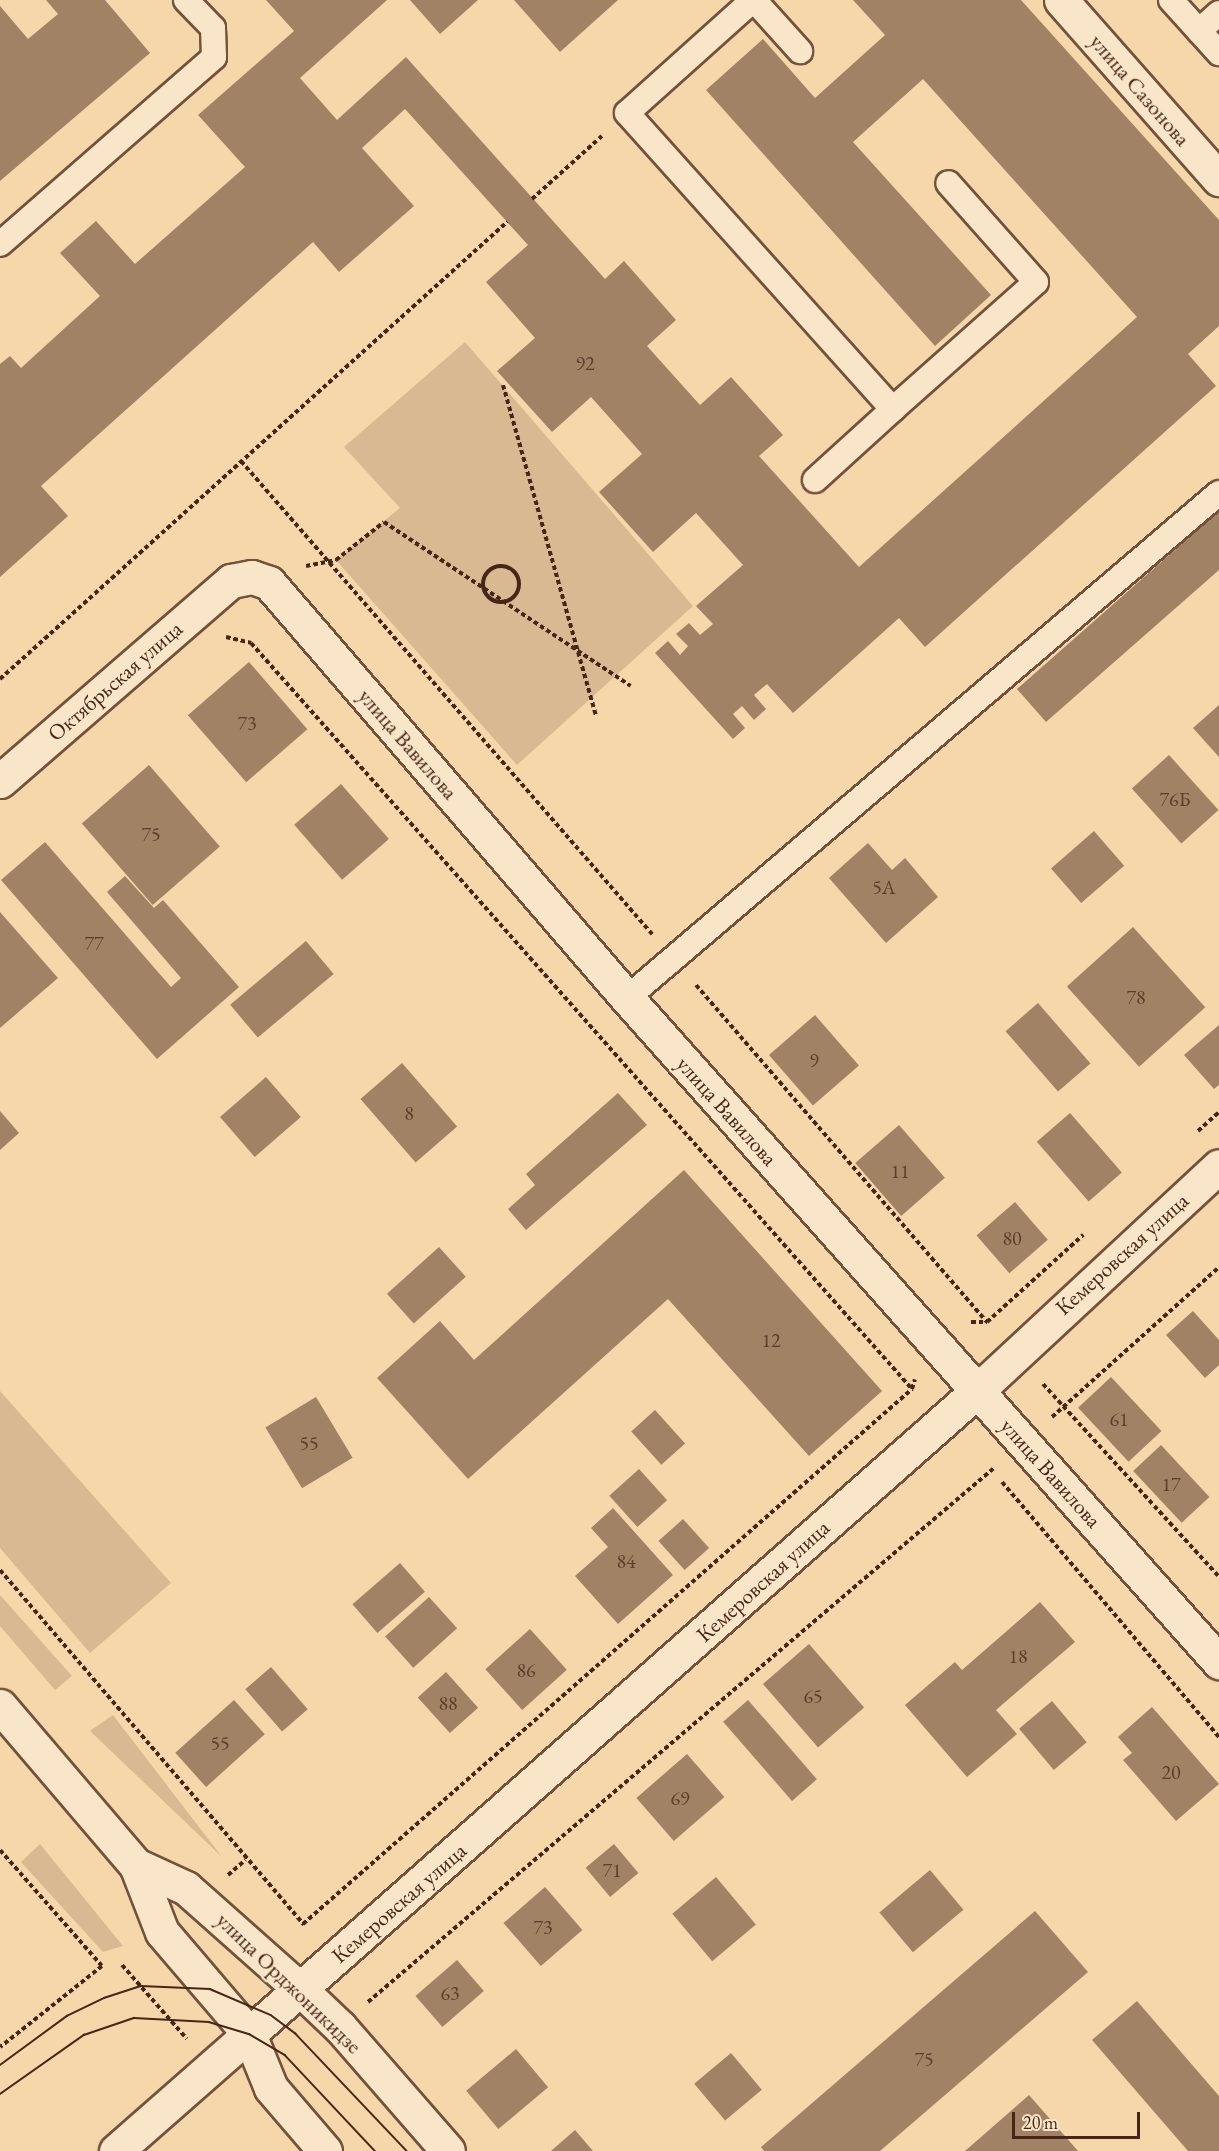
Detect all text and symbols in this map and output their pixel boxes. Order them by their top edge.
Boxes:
street label: улица Сазонова [1084,29,1196,151]
house number: 92 [575,351,595,375]
street label: Октябрьская улица [42,615,188,747]
street label: улица Вавилова [353,683,463,805]
house number: 73 [237,711,257,735]
house number: 76Б [1160,787,1190,811]
house number: 75 [141,822,161,846]
house number: 5А [872,875,896,899]
house number: 77 [84,931,104,955]
house number: 78 [1126,985,1146,1009]
house number: 9 [809,1048,819,1072]
street label: улица Вавилова [671,1051,783,1171]
house number: 8 [404,1101,414,1125]
house number: 11 [890,1159,910,1183]
street label: Кемеровская улица [1050,1187,1194,1321]
house number: 80 [1002,1226,1022,1250]
house number: 12 [761,1328,781,1352]
house number: 61 [1109,1407,1129,1431]
street label: улица Вавилова [995,1413,1107,1533]
house number: 55 [299,1431,319,1455]
house number: 17 [1161,1472,1181,1496]
street label: Кемеровская улица [691,1514,835,1648]
house number: 84 [616,1549,636,1573]
house number: 18 [1008,1644,1028,1668]
house number: 86 [516,1658,536,1682]
house number: 65 [803,1684,823,1708]
house number: 88 [438,1691,458,1715]
house number: 55 [210,1731,230,1755]
house number: 20 [1161,1760,1181,1784]
house number: 69 [670,1786,690,1810]
street label: Кемеровская улица [326,1837,472,1969]
house number: 71 [602,1858,622,1882]
street label: улица Орджоникидзе [211,1907,367,2059]
house number: 73 [533,1915,553,1939]
house number: 63 [440,1981,460,2005]
house number: 75 [914,2047,934,2071]
scale bar [1015,2100,1142,2138]
text: 20 m [1023,2111,1058,2134]

